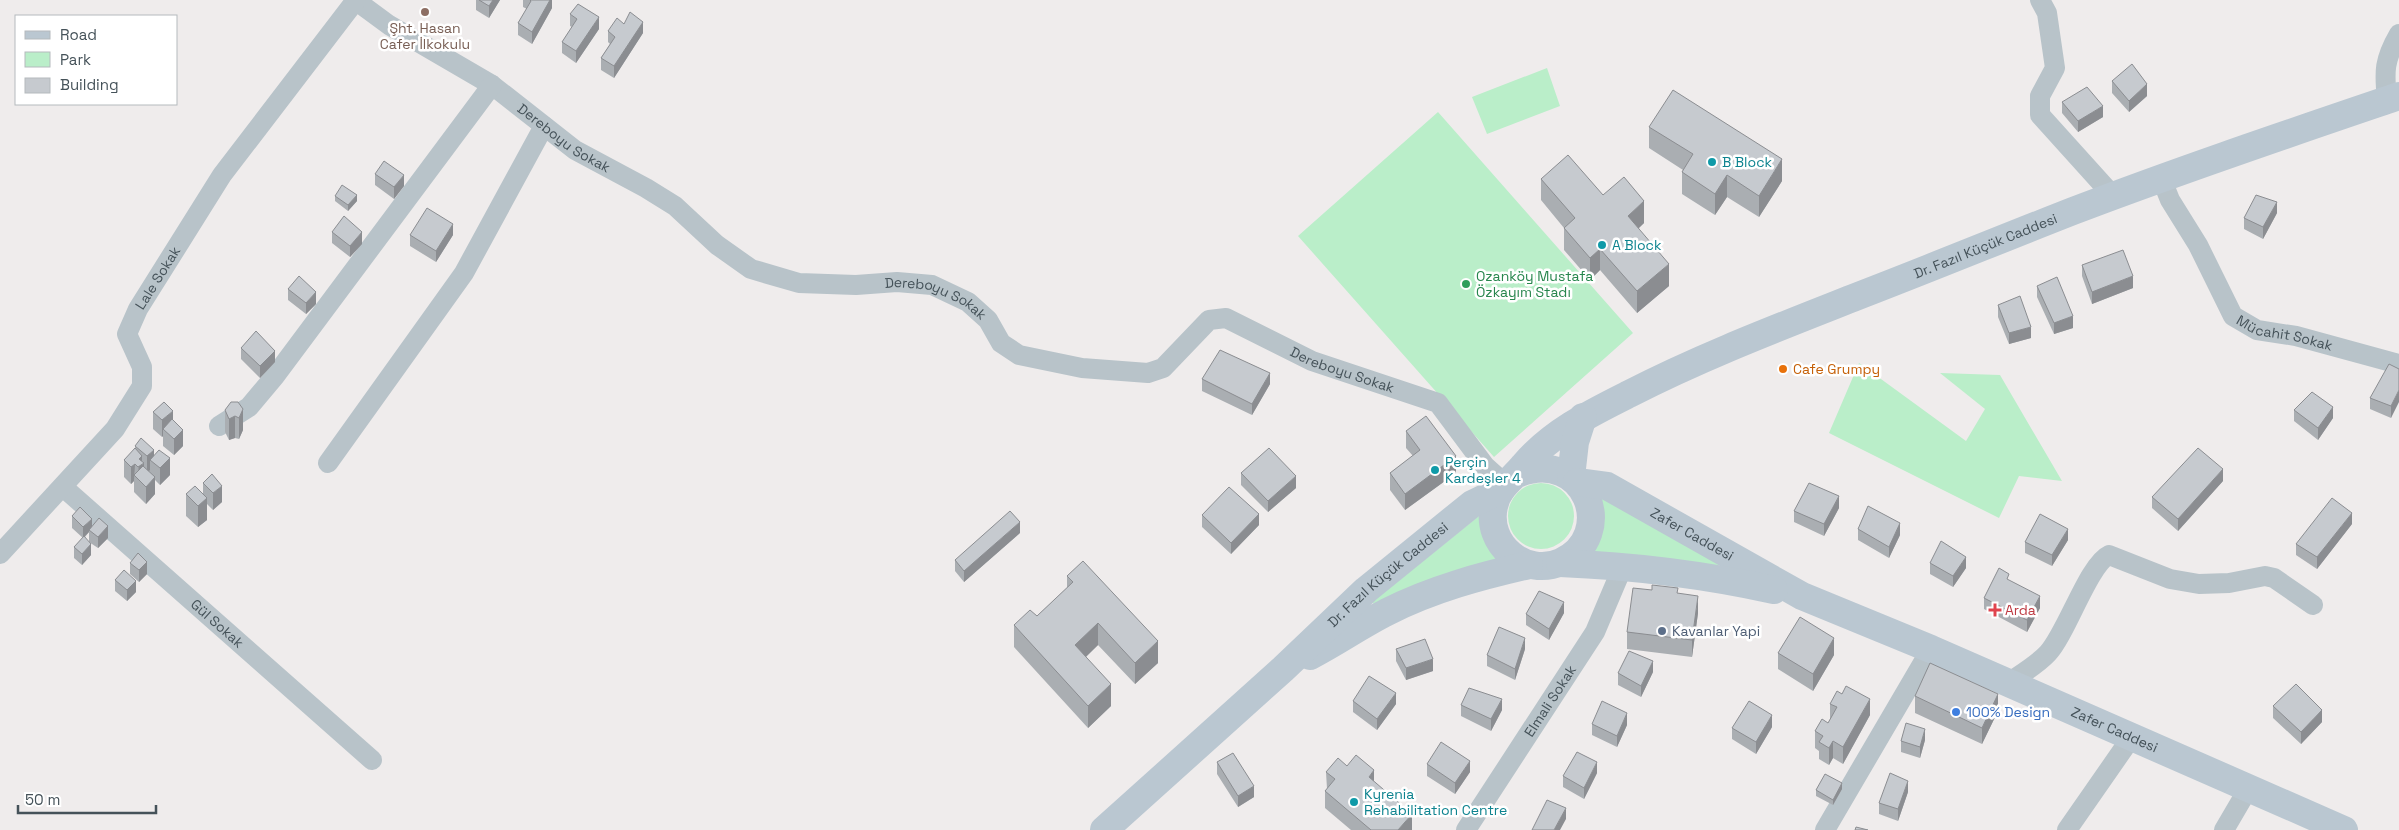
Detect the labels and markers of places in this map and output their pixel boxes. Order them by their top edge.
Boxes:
marker: Şht. Hasan Cafer İlkokulu [419,6,431,18]
place label: Şht. Hasan Cafer İlkokulu [380,19,470,53]
place label: B Block [1722,153,1773,171]
marker: B Block [1706,156,1718,168]
place label: A Block [1612,236,1662,254]
marker: A Block [1596,239,1608,251]
place label: Ozanköy Mustafa Özkayım Stadı [1476,267,1593,301]
marker: Ozanköy Mustafa Özkayım Stadı [1460,278,1472,290]
place label: Cafe Grumpy [1793,360,1880,378]
marker: Cafe Grumpy [1777,363,1789,375]
place label: Perçin Kardeşler 4 [1445,453,1521,487]
marker: Perçin Kardeşler 4 [1429,464,1441,476]
place label: Arda [2005,601,2036,619]
marker: Arda [1989,604,2001,616]
place label: Kavanlar Yapi [1672,622,1760,640]
marker: Kavanlar Yapi [1656,625,1668,637]
place label: 100% Design [1966,703,2050,721]
marker: 100% Design [1950,706,1962,718]
place label: Kyrenia Rehabilitation Centre [1364,785,1507,819]
marker: Kyrenia Rehabilitation Centre [1348,796,1360,808]

